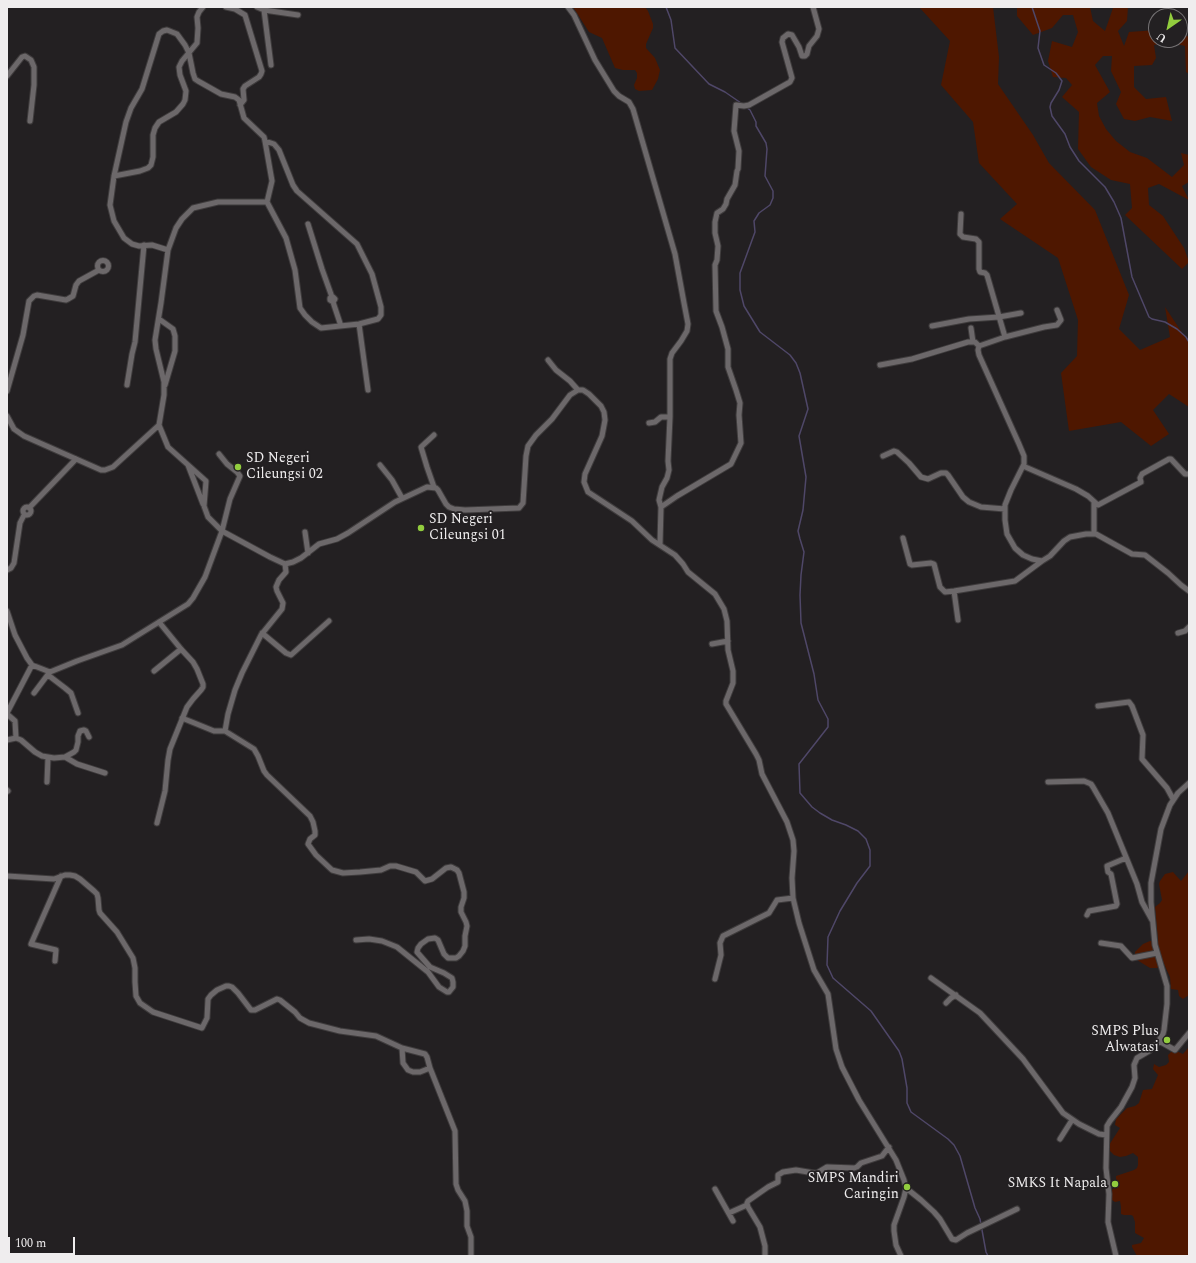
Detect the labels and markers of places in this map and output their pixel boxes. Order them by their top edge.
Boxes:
place label: SD Negeri Cileungsi 02 [246,451,323,484]
marker: SD Negeri Cileungsi 02 [233,462,243,472]
place label: SD Negeri Cileungsi 01 [429,512,506,544]
marker: SD Negeri Cileungsi 01 [416,523,426,533]
place label: SMPS Plus Alwatasi [1091,1024,1159,1056]
marker: SMPS Plus Alwatasi [1162,1035,1172,1045]
place label: SMPS Mandiri Caringin [808,1171,899,1204]
place label: SMKS It Napala [1008,1176,1107,1192]
marker: SMKS It Napala [1110,1179,1120,1189]
marker: SMPS Mandiri Caringin [902,1182,912,1192]

